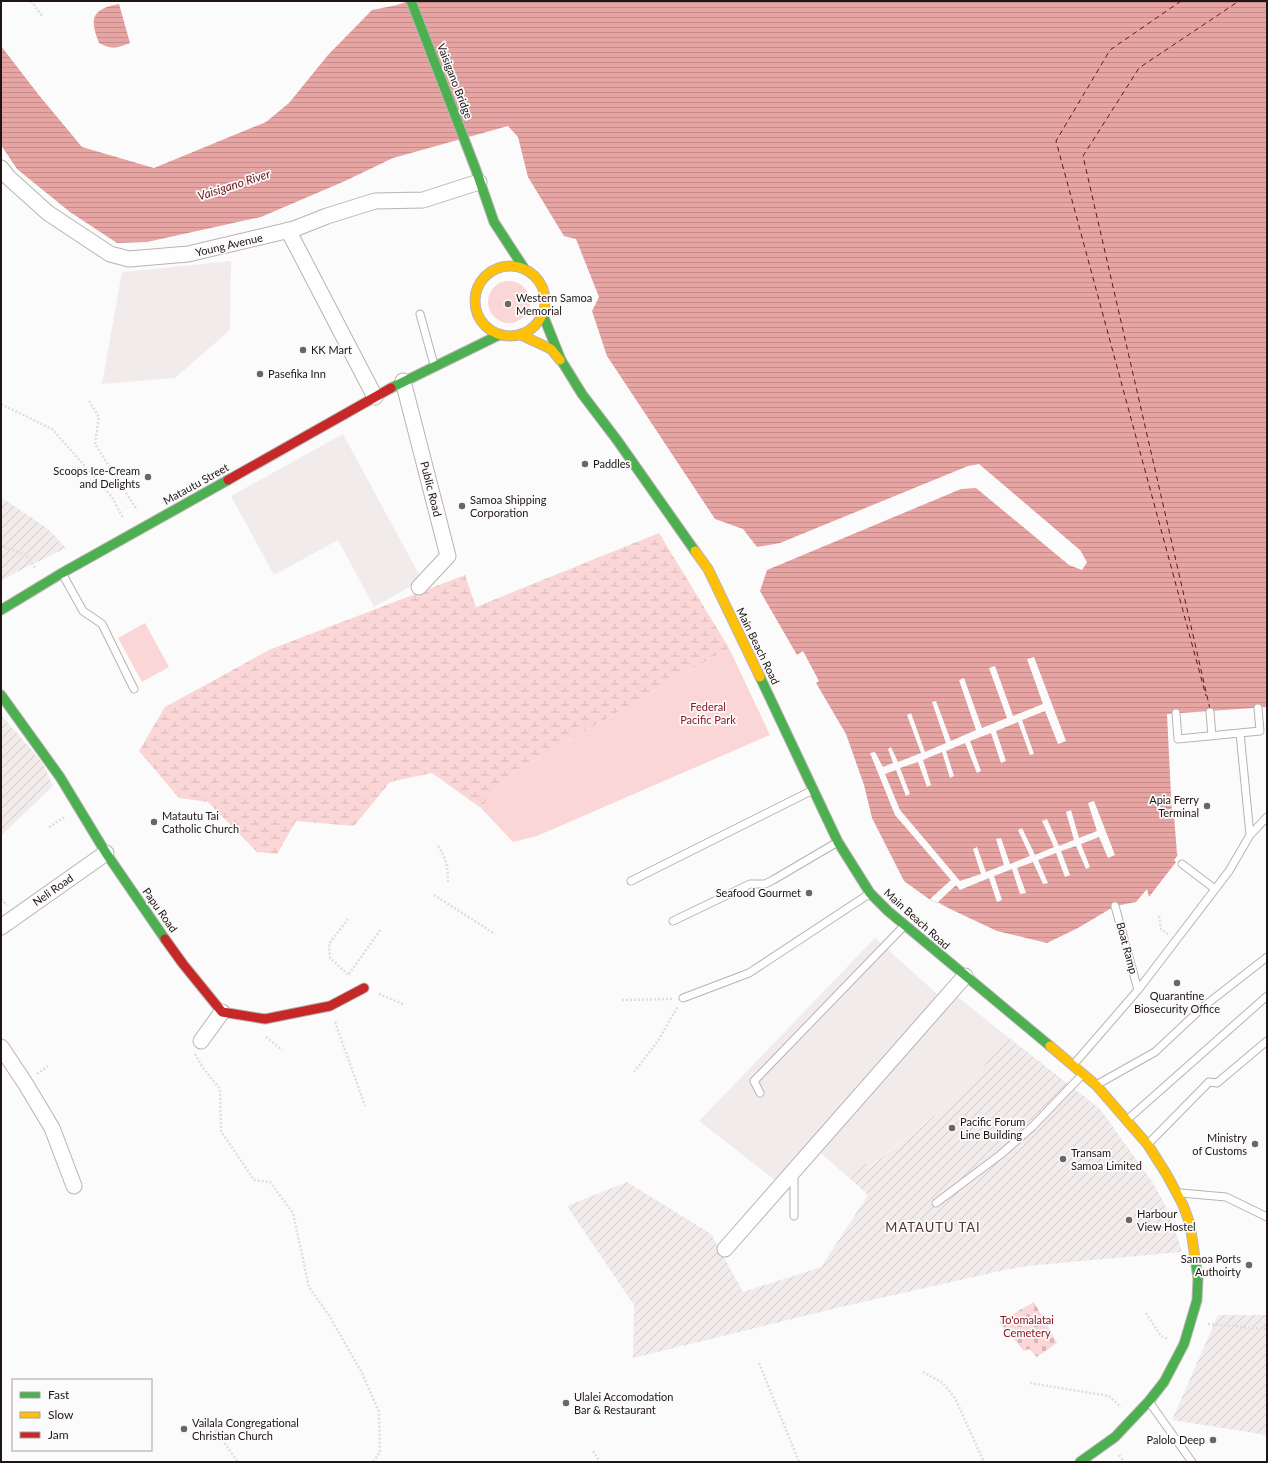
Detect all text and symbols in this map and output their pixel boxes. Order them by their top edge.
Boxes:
street label: Vaisigano Bridge [435,41,476,121]
water label: Vaisigano River [196,165,273,203]
street label: Young Avenue [194,230,264,259]
place label: Western Samoa Memorial [516,291,592,317]
marker: Western Samoa Memorial [503,299,513,309]
place label: KK Mart [311,343,352,356]
marker: KK Mart [298,345,308,355]
place label: Pasefika Inn [268,367,326,380]
marker: Pasefika Inn [255,369,265,379]
place label: Paddles [593,457,631,470]
marker: Paddles [580,459,590,469]
street label: Matautu Street [161,460,231,507]
street label: Public Road [418,460,445,518]
place label: Scoops Ice-Cream and Delights [53,464,140,490]
marker: Scoops Ice-Cream and Delights [143,472,153,482]
place label: Samoa Shipping Corporation [470,493,547,519]
marker: Samoa Shipping Corporation [457,501,467,511]
street label: Main Beach Road [734,605,783,686]
park label: Federal Pacific Park [680,700,736,726]
place label: Apia Ferry Terminal [1149,793,1199,819]
marker: Apia Ferry Terminal [1202,801,1212,811]
place label: Matautu Tai Catholic Church [162,809,239,835]
marker: Matautu Tai Catholic Church [149,817,159,827]
street label: Neli Road [30,871,75,908]
street label: Papu Road [140,885,180,935]
place label: Seafood Gourmet [716,886,801,899]
street label: Main Beach Road [882,886,953,952]
marker: Seafood Gourmet [804,888,814,898]
street label: Boat Ramp [1114,921,1141,975]
marker: Quarantine Biosecurity Office [1172,978,1182,988]
place label: Quarantine Biosecurity Office [1134,989,1220,1015]
place label: Pacific Forum Line Building [960,1115,1025,1141]
marker: Pacific Forum Line Building [947,1123,957,1133]
place label: Ministry of Customs [1192,1131,1247,1157]
marker: Ministry of Customs [1250,1139,1260,1149]
place label: Transam Samoa Limited [1071,1146,1142,1172]
marker: Transam Samoa Limited [1058,1154,1068,1164]
place label: Harbour View Hostel [1137,1207,1196,1233]
marker: Harbour View Hostel [1124,1215,1134,1225]
district label: MATAUTU TAI [885,1219,981,1235]
place label: Samoa Ports Authoirty [1181,1252,1241,1278]
marker: Samoa Ports Authoirty [1244,1260,1254,1270]
park label: To'omalatai Cemetery [1000,1313,1054,1339]
legend [12,1379,152,1451]
text: Fast [48,1387,70,1402]
place label: Ulalei Accomodation Bar & Restaurant [574,1390,673,1416]
marker: Ulalei Accomodation Bar & Restaurant [561,1398,571,1408]
text: Slow [48,1407,74,1422]
place label: Vailala Congregational Christian Church [192,1416,299,1442]
marker: Vailala Congregational Christian Church [179,1424,189,1434]
text: Jam [48,1427,69,1442]
place label: Palolo Deep [1147,1433,1205,1446]
marker: Palolo Deep [1208,1435,1218,1445]

